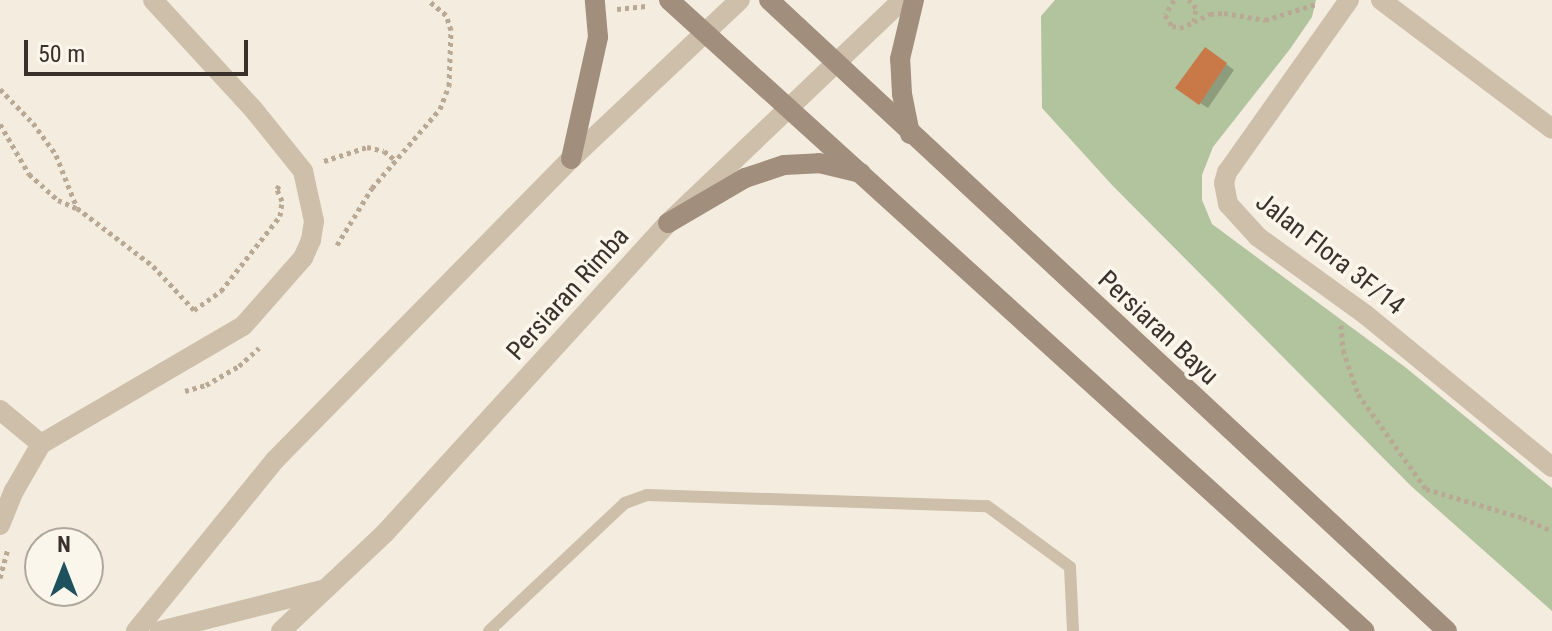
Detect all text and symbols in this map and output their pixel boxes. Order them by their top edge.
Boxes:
scale bar [28,24,252,74]
text: 50 m [38,40,85,68]
street label: Jalan Flora 3F/14 [1249,186,1411,322]
street label: Persiaran Rimba [500,221,636,367]
street label: Persiaran Bayu [1091,264,1225,392]
north arrow [24,527,104,607]
text: N [57,532,71,557]

